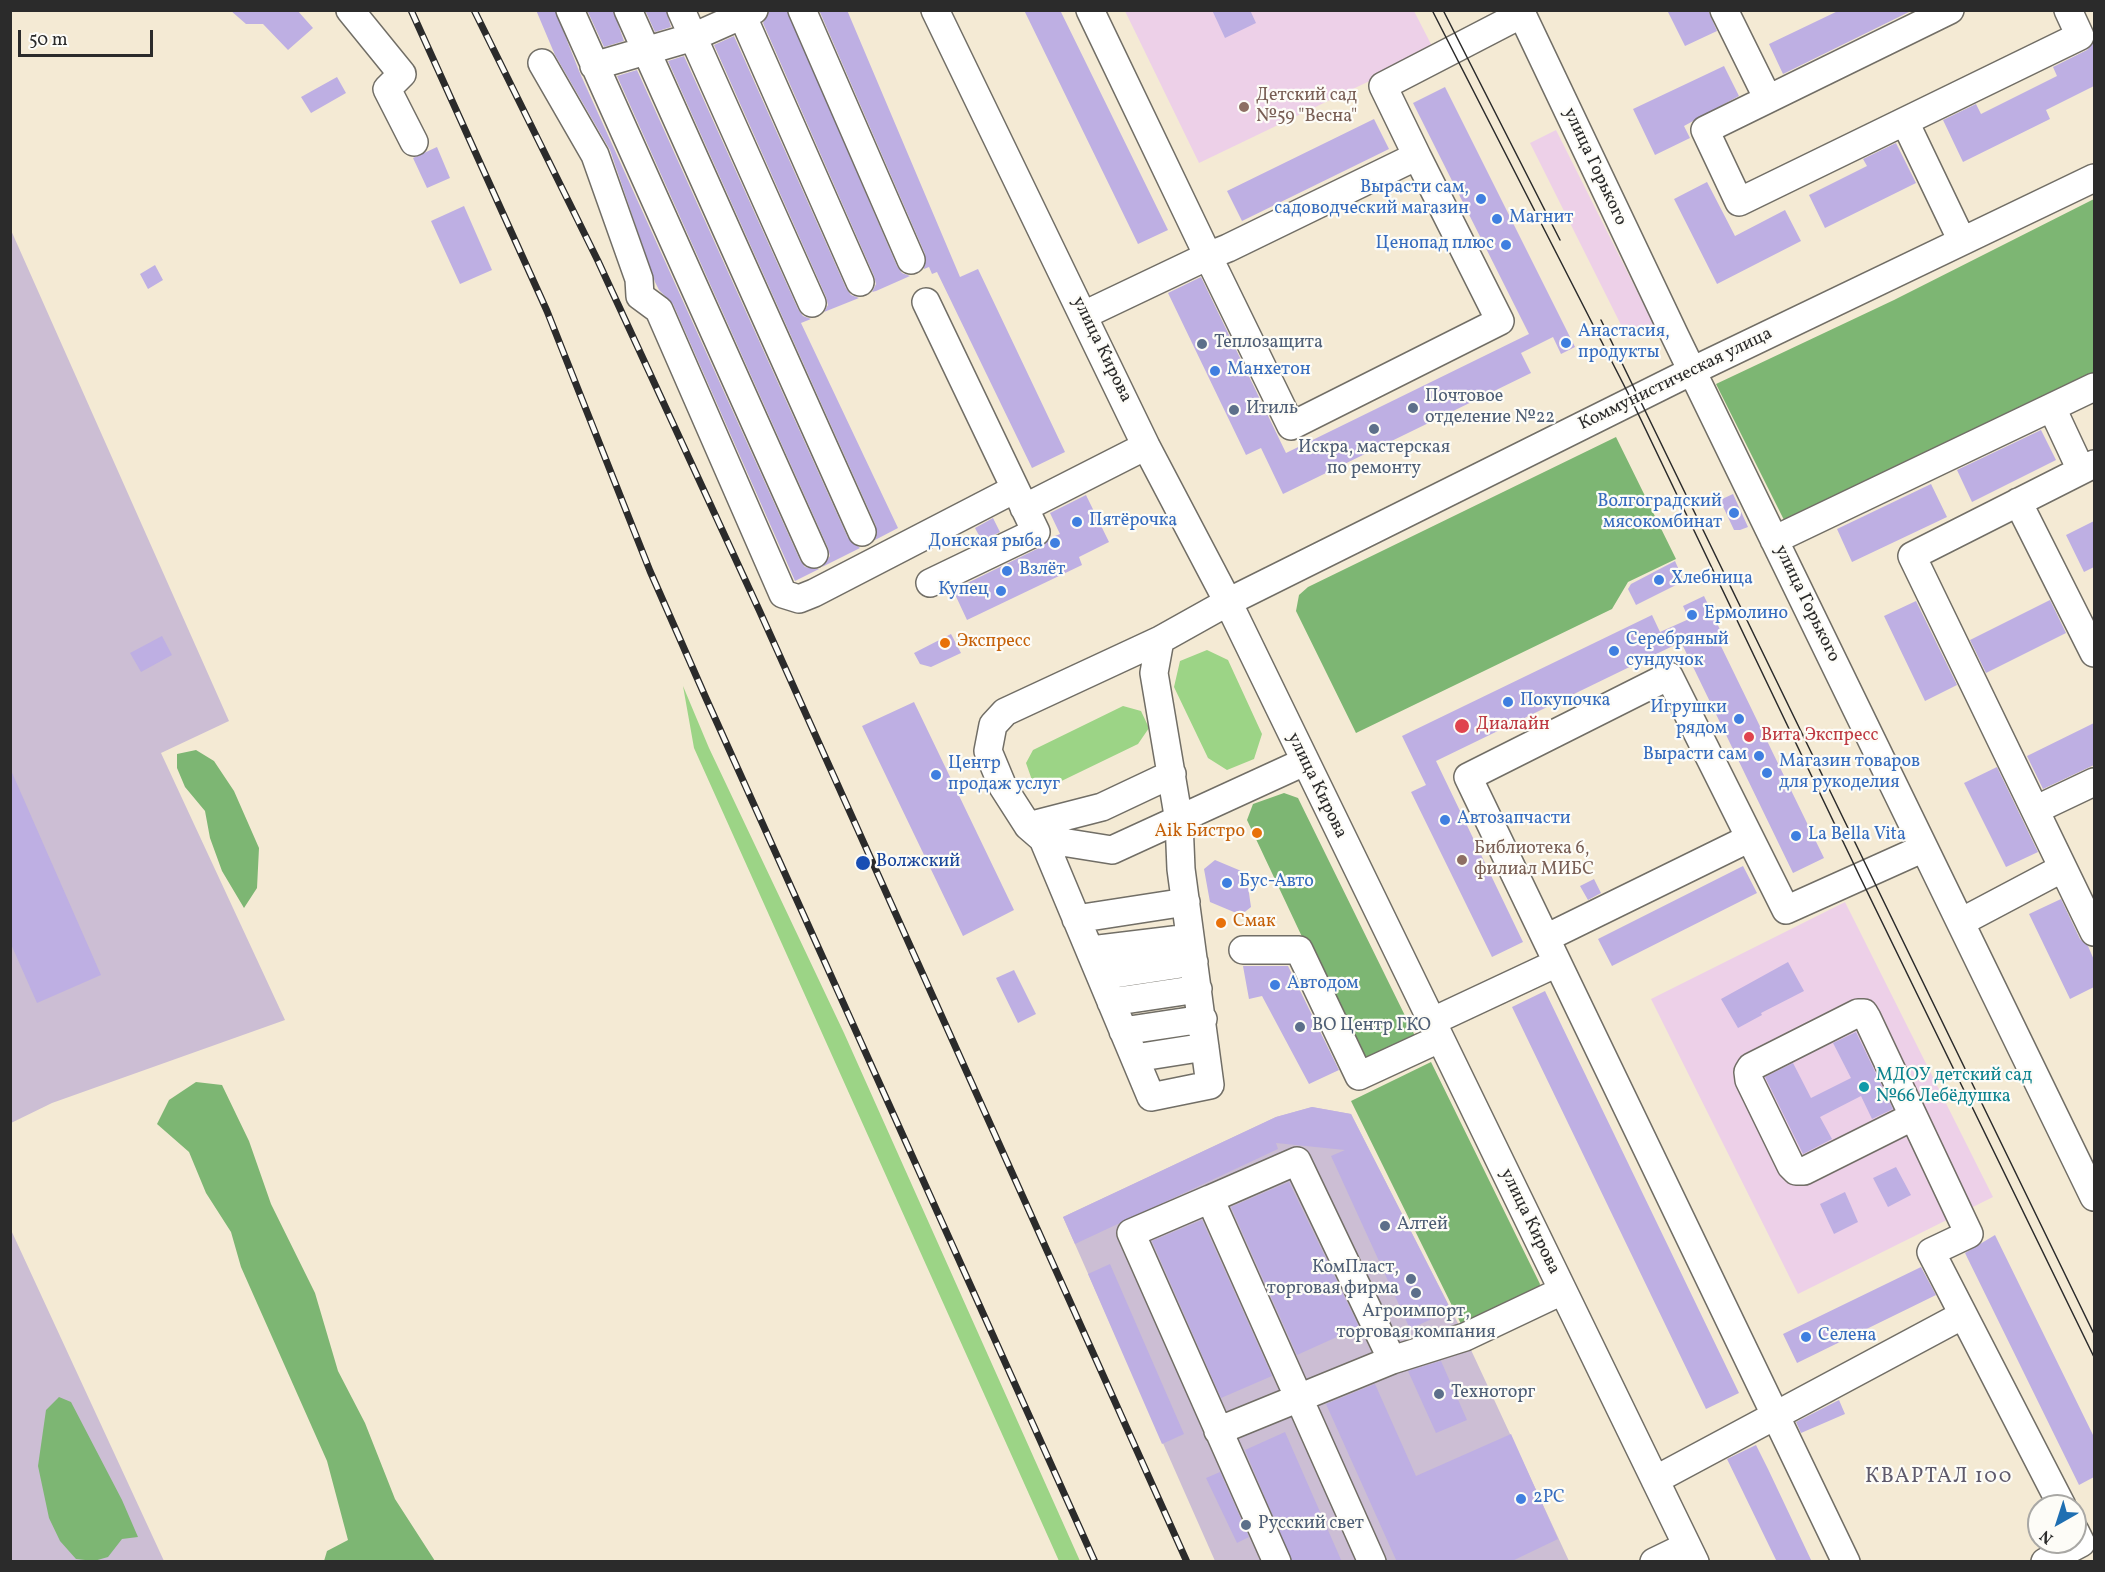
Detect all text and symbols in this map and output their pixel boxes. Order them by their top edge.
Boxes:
scale bar [21,18,156,56]
text: 50 m [29,28,68,53]
place label: Детский сад №59 "Весна" [1256,86,1357,128]
marker: Детский сад №59 "Весна" [1237,100,1251,114]
street label: улица Горького [1557,105,1631,229]
place label: Вырасти сам, садоводческий магазин [1274,178,1469,220]
marker: Вырасти сам, садоводческий магазин [1474,192,1488,206]
place label: Магнит [1509,208,1573,230]
marker: Магнит [1490,212,1504,226]
place label: Ценопад плюс [1376,234,1494,256]
marker: Ценопад плюс [1499,238,1513,252]
street label: улица Кирова [1066,294,1136,406]
place label: Анастасия, продукты [1578,322,1670,364]
street label: Коммунистическая улица [1576,324,1776,436]
place label: Теплозащита [1214,333,1323,355]
marker: Анастасия, продукты [1559,336,1573,350]
marker: Теплозащита [1195,337,1209,351]
place label: Манхетон [1227,360,1311,382]
marker: Манхетон [1208,364,1222,378]
place label: Почтовое отделение №22 [1425,387,1555,430]
place label: Итиль [1246,399,1298,421]
marker: Почтовое отделение №22 [1406,401,1420,415]
marker: Итиль [1227,403,1241,417]
marker: Искра, мастерская по ремонту [1367,422,1381,436]
place label: Искра, мастерская по ремонту [1298,438,1450,480]
place label: Волгоградский мясокомбинат [1597,492,1722,534]
marker: Волгоградский мясокомбинат [1727,506,1741,520]
place label: Пятёрочка [1089,511,1177,533]
marker: Пятёрочка [1070,515,1084,529]
place label: Донская рыба [928,532,1043,554]
marker: Донская рыба [1048,536,1062,550]
street label: улица Горького [1768,542,1844,666]
place label: Взлёт [1019,560,1065,582]
marker: Взлёт [1000,564,1014,578]
place label: Хлебница [1671,569,1753,591]
marker: Хлебница [1652,573,1666,587]
place label: Купец [938,580,989,602]
marker: Купец [994,584,1008,598]
place label: Ермолино [1704,604,1788,626]
marker: Ермолино [1685,608,1699,622]
place label: Серебряный сундучок [1626,630,1729,672]
place label: Экспресс [957,632,1031,654]
marker: Экспресс [938,636,952,650]
marker: Серебряный сундучок [1607,644,1621,658]
place label: Покупочка [1520,691,1610,713]
marker: Покупочка [1501,695,1515,709]
place label: Игрушки рядом [1650,698,1727,740]
marker: Игрушки рядом [1732,712,1746,726]
place label: Диалайн [1476,715,1550,737]
marker: Диалайн [1453,717,1471,735]
place label: Вита Экспресс [1761,726,1879,748]
street label: улица Кирова [1281,730,1351,842]
marker: Вита Экспресс [1742,730,1756,744]
place label: Вырасти сам [1643,745,1747,767]
marker: Вырасти сам [1752,749,1766,763]
place label: Магазин товаров для рукоделия [1779,752,1920,795]
place label: Центр продаж услуг [948,754,1060,796]
marker: Магазин товаров для рукоделия [1760,766,1774,780]
marker: Центр продаж услуг [929,768,943,782]
place label: Автозапчасти [1457,809,1571,831]
marker: Автозапчасти [1438,813,1452,827]
place label: Aik Бистро [1154,822,1245,844]
place label: La Bella Vita [1808,825,1906,847]
marker: Aik Бистро [1250,826,1264,840]
marker: La Bella Vita [1789,829,1803,843]
place label: Библиотека 6, филиал МИБС [1474,839,1594,882]
place label: Волжский [876,852,960,874]
marker: Библиотека 6, филиал МИБС [1455,853,1469,867]
marker: Волжский [854,854,872,872]
place label: Бус-Авто [1239,872,1314,894]
marker: Бус-Авто [1220,876,1234,890]
place label: Смак [1233,912,1276,934]
marker: Смак [1214,916,1228,930]
place label: Автодом [1287,974,1359,996]
marker: Автодом [1268,978,1282,992]
place label: ВО Центр ГКО [1312,1016,1431,1038]
marker: ВО Центр ГКО [1293,1020,1307,1034]
place label: МДОУ детский сад №66 Лебёдушка [1876,1066,2032,1108]
marker: МДОУ детский сад №66 Лебёдушка [1857,1080,1871,1094]
street label: улица Кирова [1494,1166,1564,1278]
place label: Алтей [1397,1215,1448,1237]
marker: Алтей [1378,1219,1392,1233]
place label: КомПласт, торговая фирма [1267,1258,1399,1300]
marker: КомПласт, торговая фирма [1404,1272,1418,1286]
marker: Агроимпорт, торговая компания [1409,1286,1423,1300]
place label: Агроимпорт, торговая компания [1336,1302,1496,1344]
place label: Селена [1818,1326,1877,1348]
marker: Селена [1799,1330,1813,1344]
place label: Техноторг [1451,1383,1535,1405]
marker: Техноторг [1432,1387,1446,1401]
district label: КВАРТАЛ 100 [1865,1465,2013,1491]
place label: 2РС [1533,1488,1565,1510]
marker: 2РС [1514,1492,1528,1506]
north arrow [2027,1494,2087,1554]
place label: Русский свет [1258,1514,1364,1536]
marker: Русский свет [1239,1518,1253,1532]
text: N [2035,1524,2058,1549]

